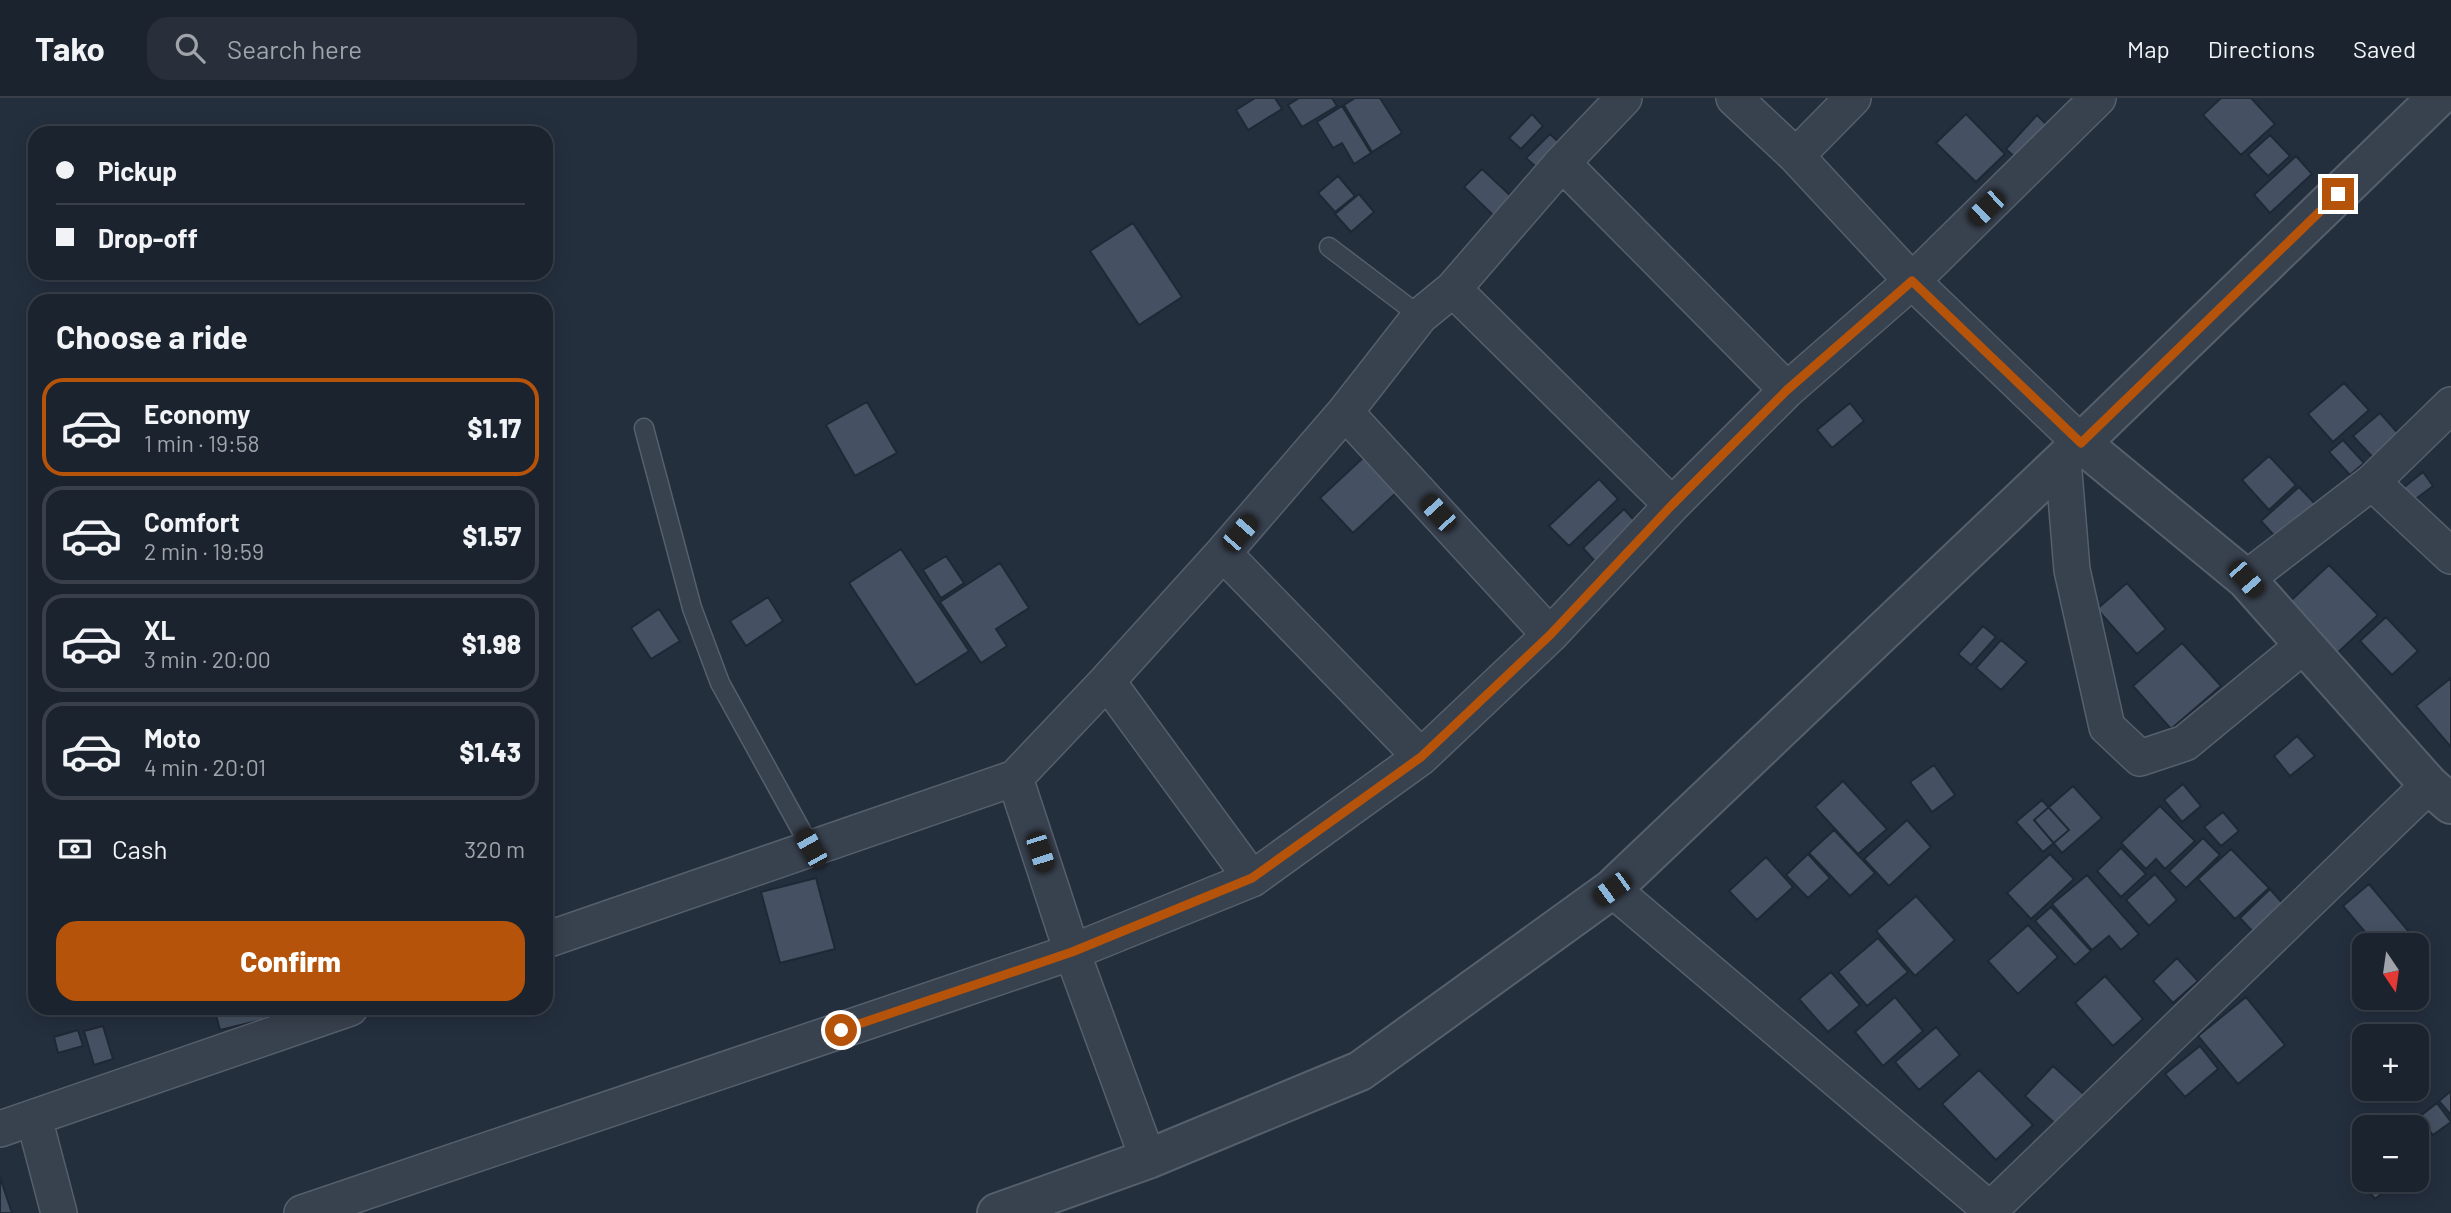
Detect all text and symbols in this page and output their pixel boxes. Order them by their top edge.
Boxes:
search box [147,17,637,80]
text: Tako [35,28,105,68]
icon: search [171,29,209,67]
text: Search here [227,33,362,64]
text: Map [2127,34,2170,63]
text: Directions [2208,34,2315,63]
text: Saved [2353,34,2416,63]
text: Pickup [98,155,177,186]
route end [2322,178,2354,210]
car [1964,186,2009,230]
text: Drop-off [98,222,198,253]
text: Choose a ride [56,317,248,355]
icon: car [60,396,123,459]
text: Economy [144,398,250,429]
text: $1.17 [468,412,521,443]
text: 1 min · 19:58 [144,429,260,457]
car [1417,490,1460,536]
icon: car [60,504,123,567]
text: Comfort [144,506,240,537]
car [1219,510,1262,556]
text: $1.57 [463,520,521,551]
text: 2 min · 19:59 [144,537,264,565]
car [2225,556,2268,602]
icon: car [60,612,123,675]
text: XL [144,614,175,645]
text: $1.98 [462,628,521,659]
text: 3 min · 20:00 [144,645,271,673]
icon: car [60,720,123,783]
text: Moto [144,722,201,753]
text: $1.43 [459,736,521,767]
text: 4 min · 20:01 [144,753,266,781]
car [792,825,831,871]
car [1024,829,1057,875]
icon: cash [56,830,94,868]
text: Cash [112,833,167,864]
text: 320 m [464,835,525,863]
car [1589,868,1636,910]
button: Confirm [56,921,525,1001]
north arrow [2352,933,2429,1010]
map controls [2352,933,2429,1192]
route start [825,1014,857,1046]
button: + [2352,1024,2429,1101]
button: − [2352,1115,2429,1192]

